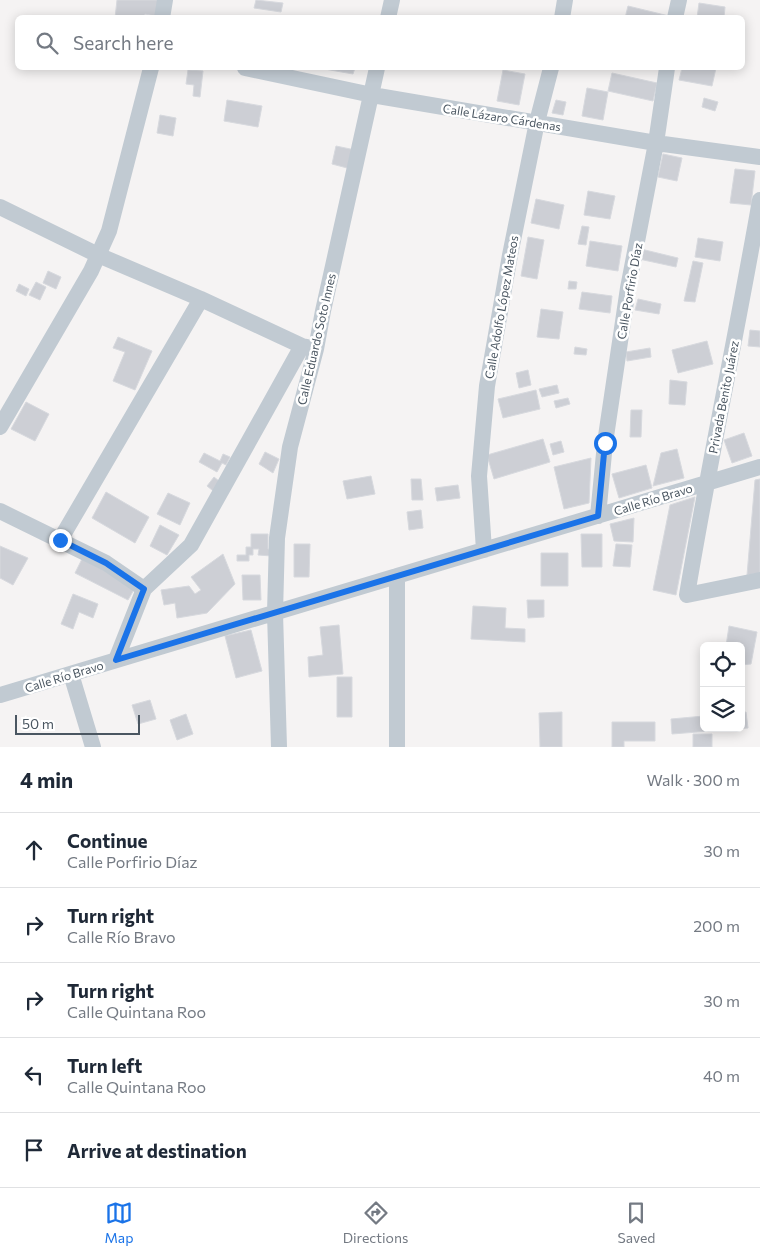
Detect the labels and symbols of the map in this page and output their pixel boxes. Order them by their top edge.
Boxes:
street label: Calle Lázaro Cárdenas [442,101,562,133]
street label: Calle Adolfo López Mateos [481,234,521,380]
street label: Calle Porfirio Díaz [614,242,644,340]
street label: Calle Eduardo Soto Innes [294,272,338,406]
street label: Privada Benito Juárez [705,339,742,455]
route start [594,432,617,455]
street label: Calle Río Bravo [612,480,694,518]
route end [49,529,72,552]
street label: Calle Río Bravo [23,657,105,695]
scale bar [15,712,140,735]

